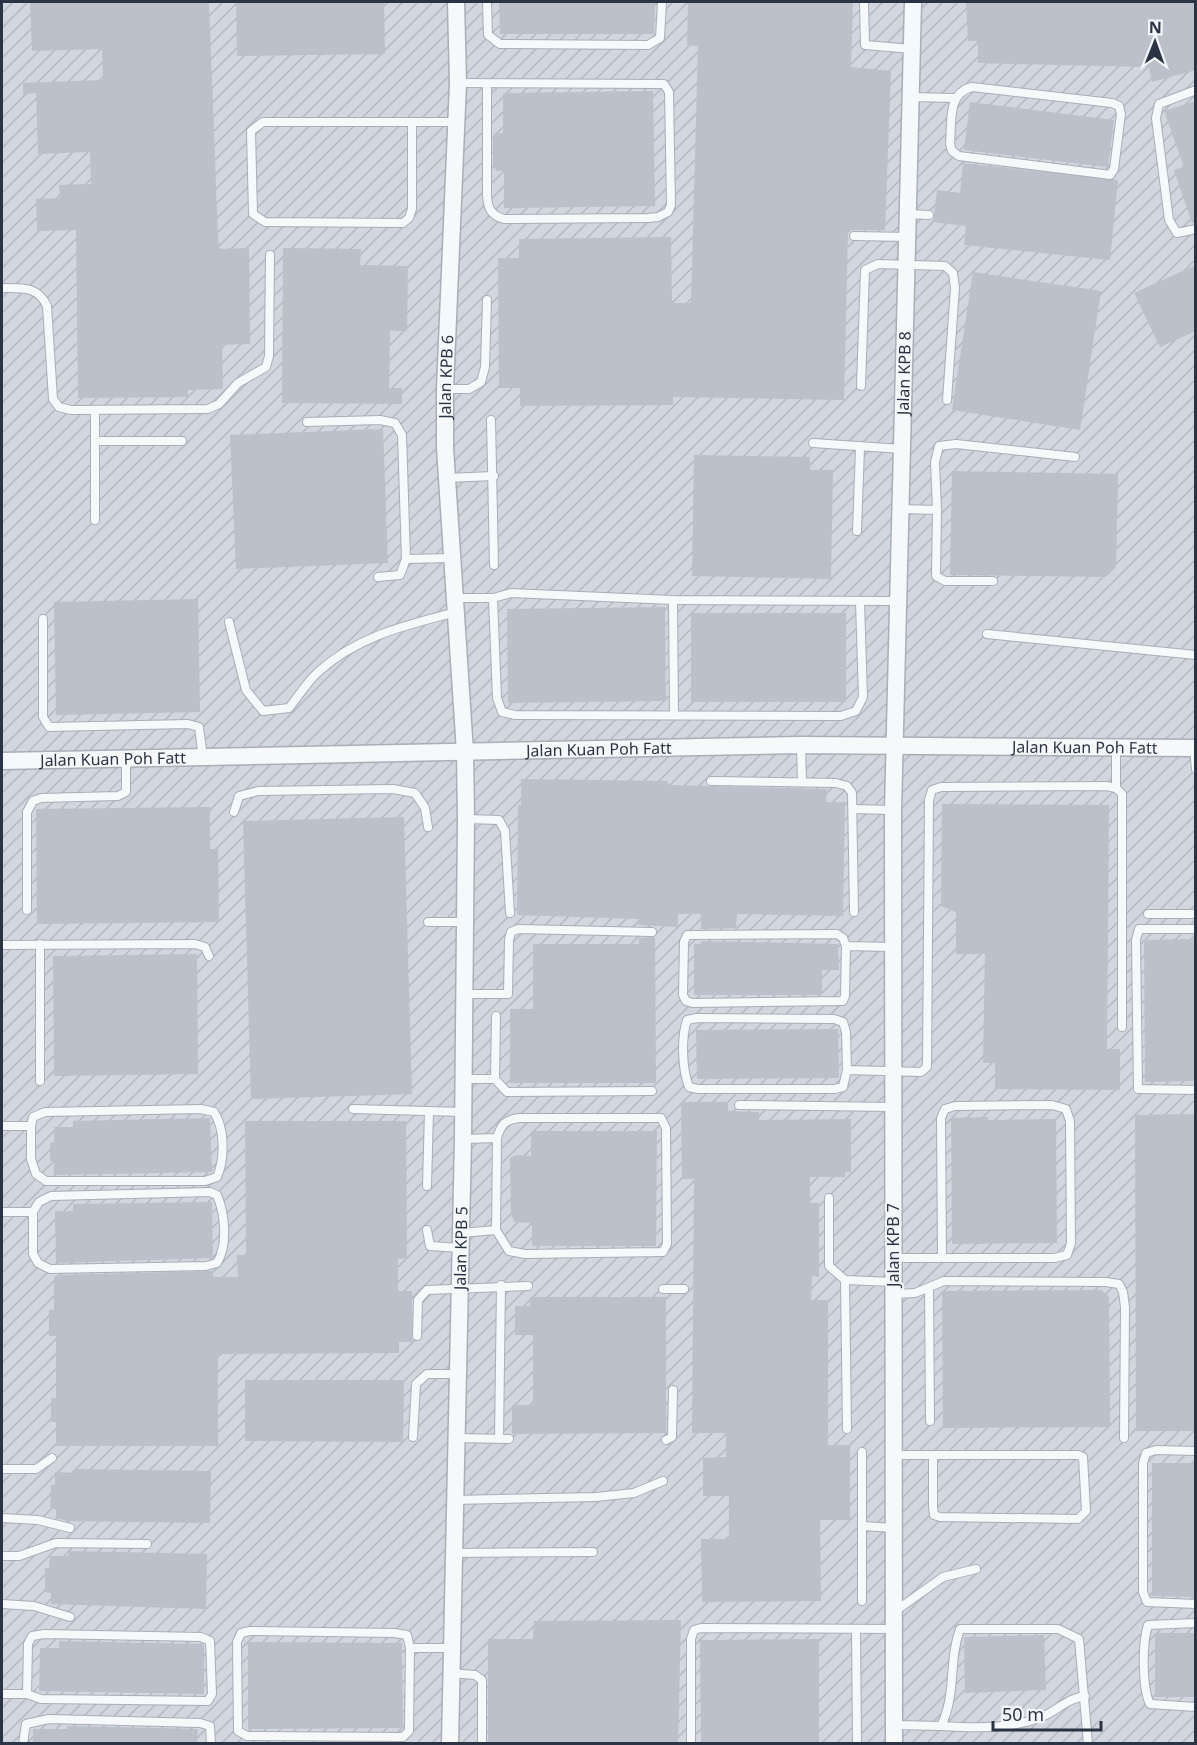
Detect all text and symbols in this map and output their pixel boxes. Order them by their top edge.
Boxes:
north arrow [1125,12,1185,72]
text: N [1149,16,1162,38]
street label: Jalan KPB 8 [892,331,916,417]
street label: Jalan KPB 6 [434,334,458,421]
street label: Jalan Kuan Poh Fatt [1010,736,1158,759]
street label: Jalan Kuan Poh Fatt [524,737,672,762]
street label: Jalan Kuan Poh Fatt [38,746,186,771]
street label: Jalan KPB 7 [882,1203,904,1289]
street label: Jalan KPB 5 [449,1206,473,1292]
scale bar [993,1694,1101,1732]
text: 50 m [1002,1702,1044,1726]

